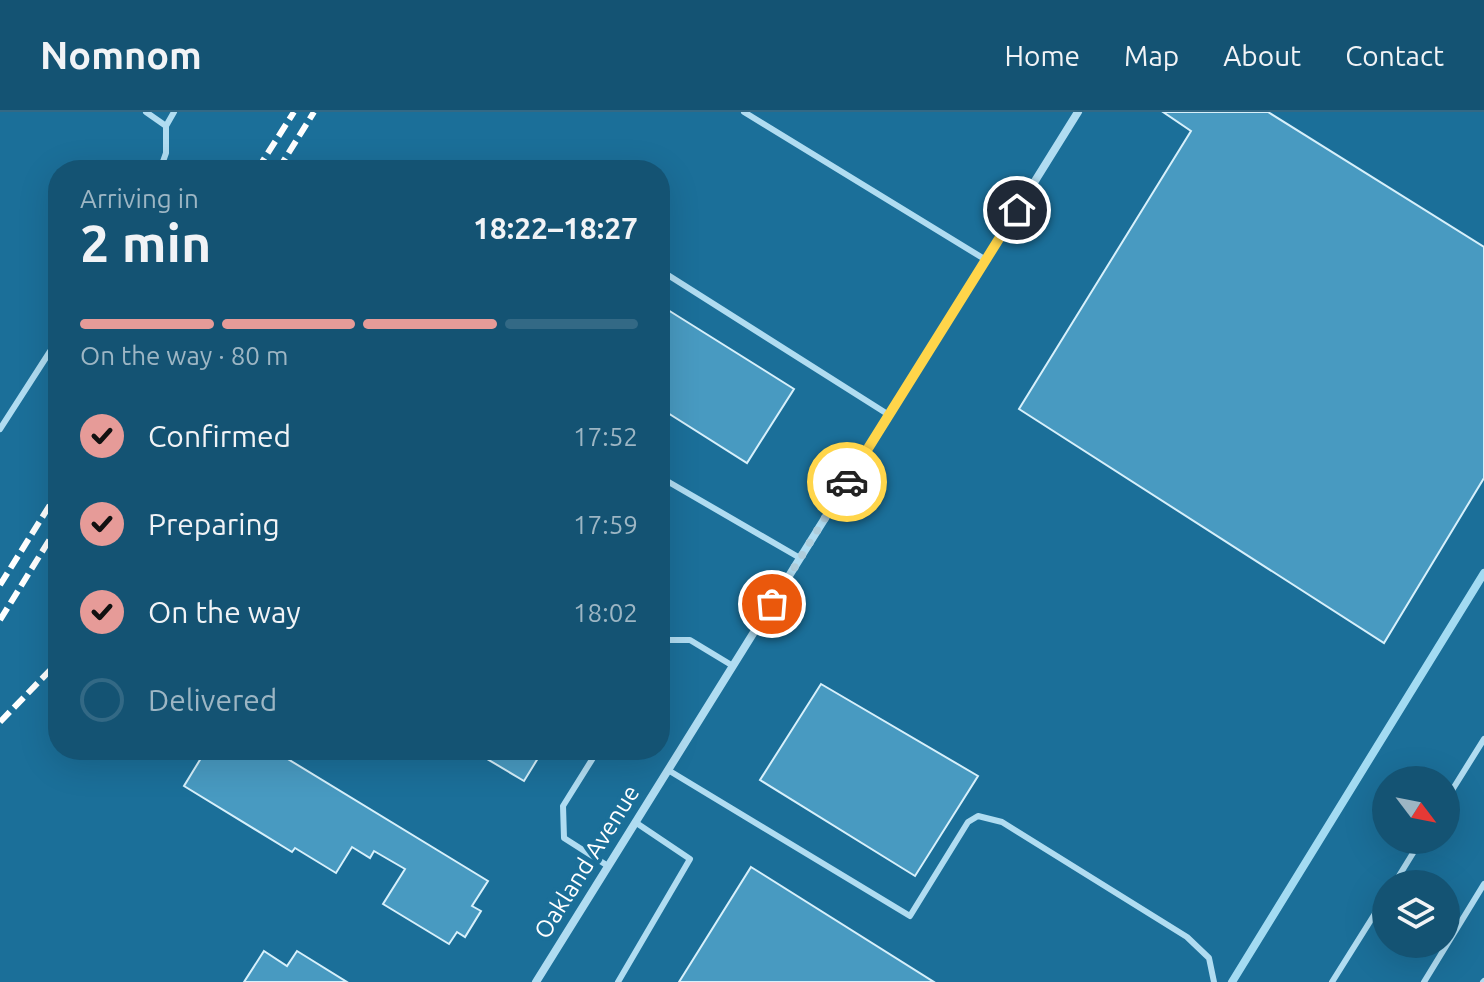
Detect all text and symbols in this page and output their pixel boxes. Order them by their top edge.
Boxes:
text: Nomnom [40,34,202,76]
text: Home [1005,40,1080,71]
text: Map [1124,40,1179,71]
text: About [1223,40,1301,71]
text: Contact [1345,40,1444,71]
pin [983,176,1051,244]
text: Arriving in [80,184,199,213]
icon: home [995,188,1039,232]
text: 18:22–18:27 [473,211,638,245]
text: 2 min [80,214,211,272]
text: On the way · 80 m [80,341,288,370]
icon: check [80,414,124,458]
text: Confirmed [148,419,291,453]
text: 17:52 [573,422,638,451]
courier [807,442,887,522]
icon: car [825,460,869,504]
icon: check [80,502,124,546]
text: Preparing [148,507,280,541]
text: 17:59 [573,510,638,539]
pin [738,570,806,638]
icon: bag [750,582,794,626]
icon: check [80,590,124,634]
text: On the way [148,595,301,629]
text: 18:02 [573,598,638,627]
text: Delivered [148,683,277,717]
north arrow [1372,766,1460,854]
map controls [1372,766,1460,958]
street label: Oakland Avenue [529,780,645,943]
button: layers [1372,870,1460,958]

